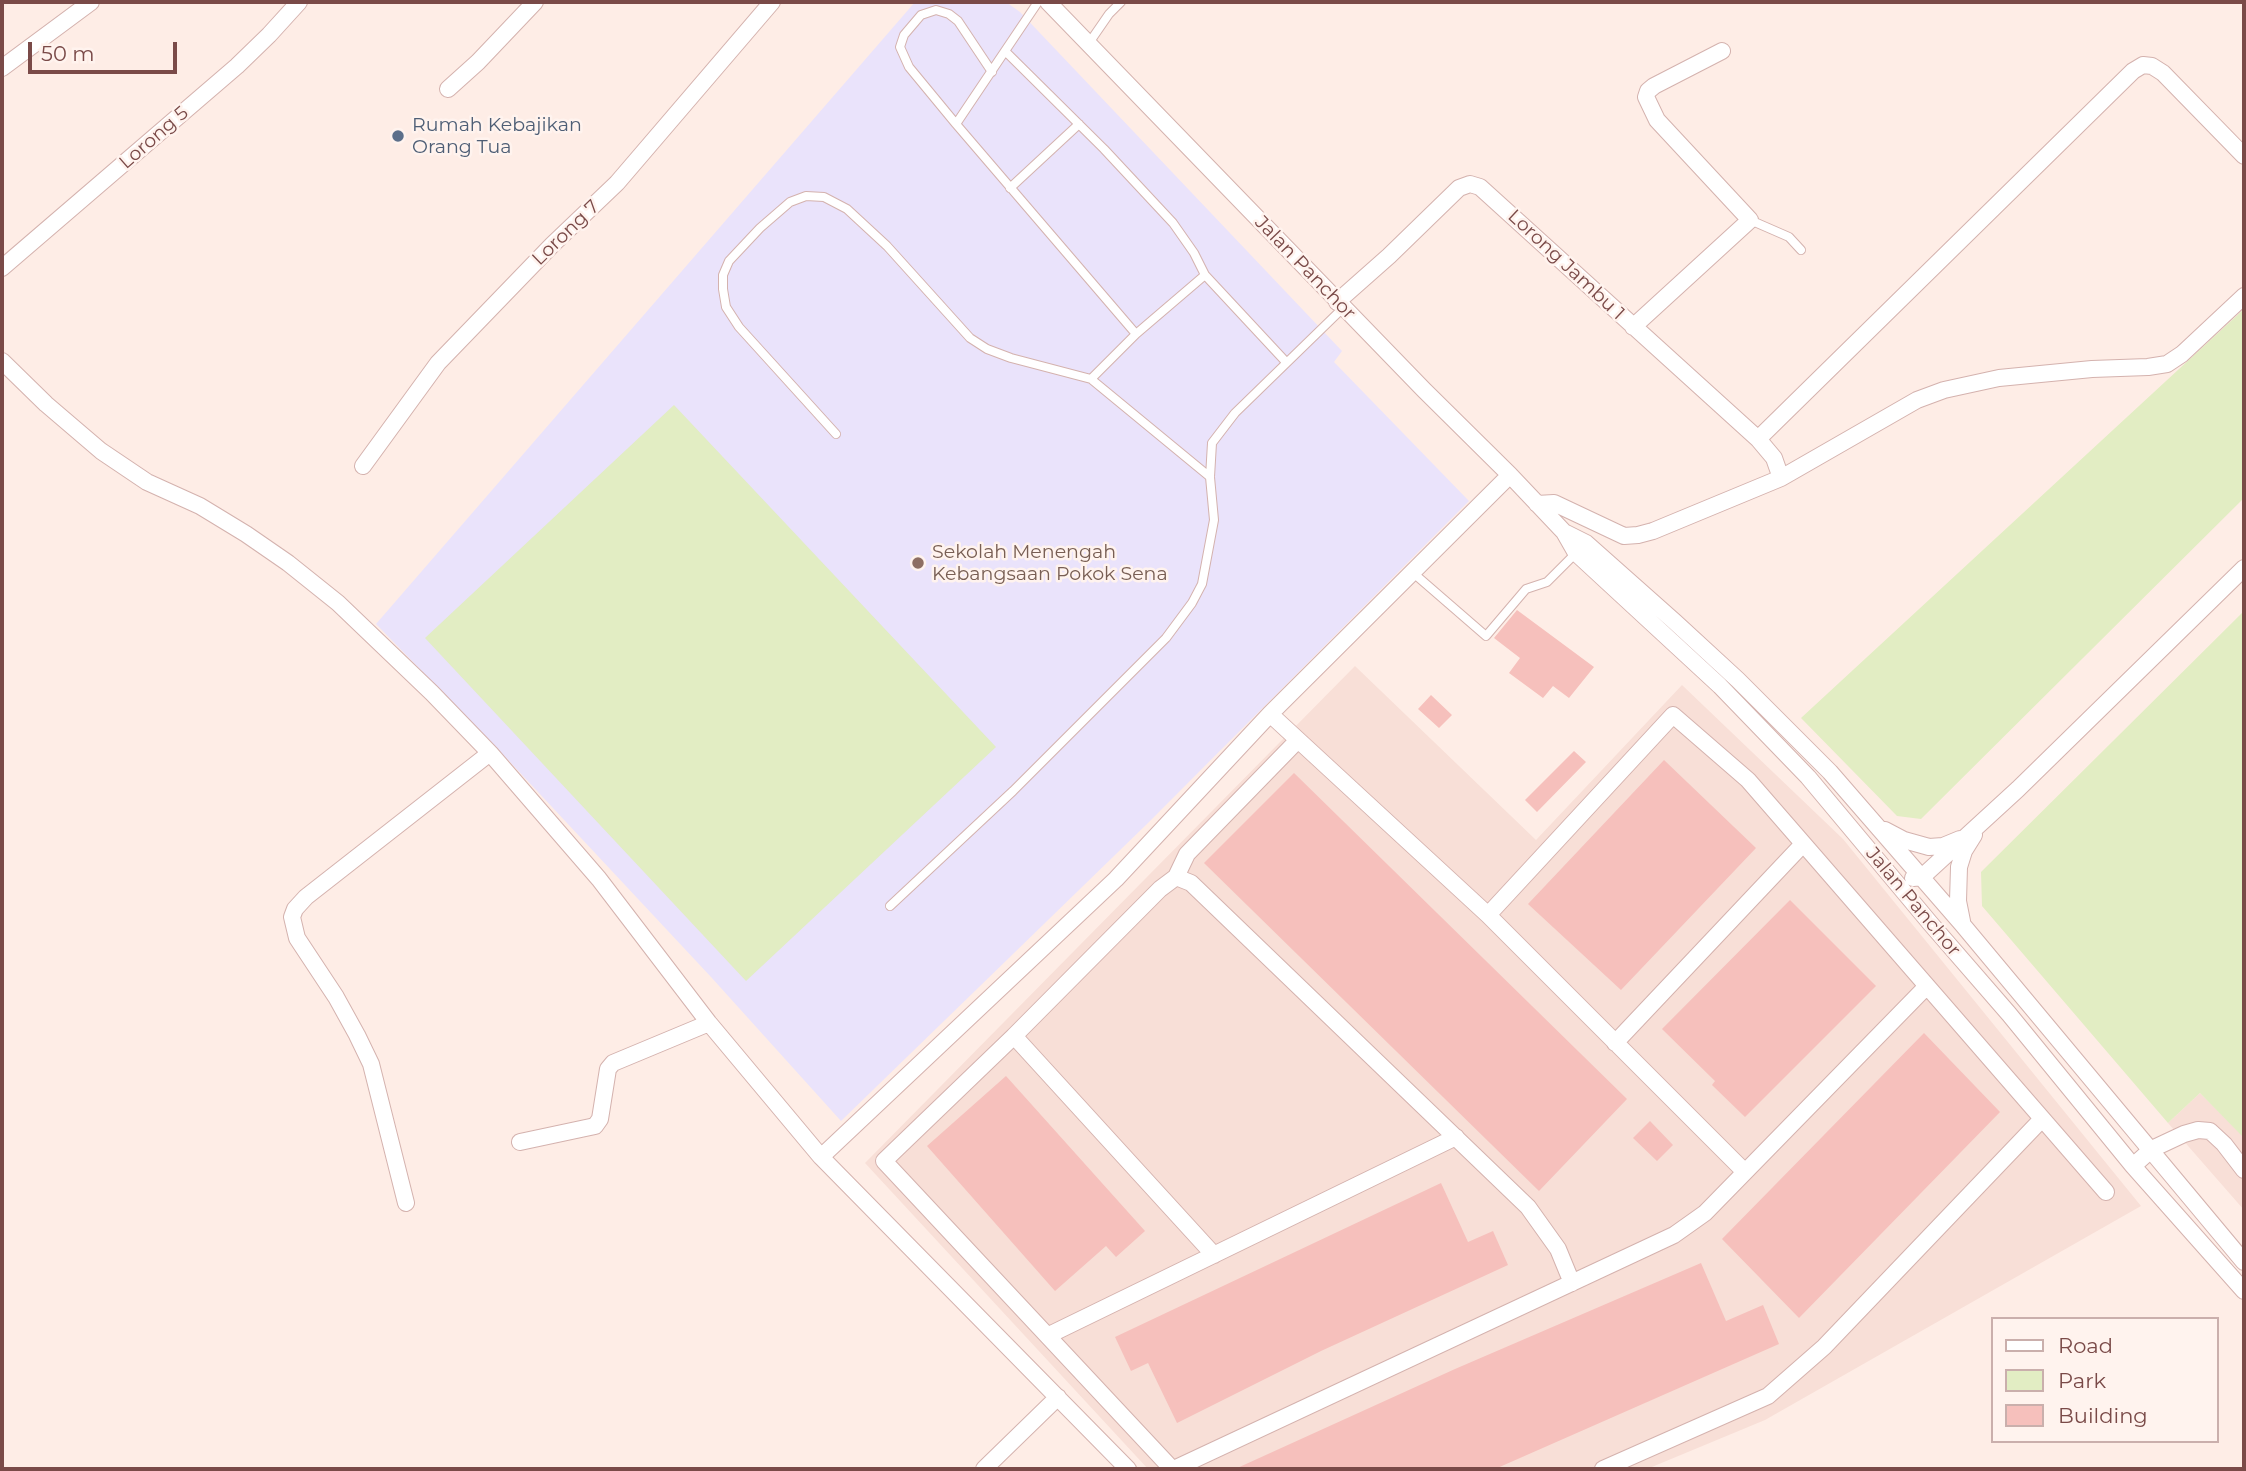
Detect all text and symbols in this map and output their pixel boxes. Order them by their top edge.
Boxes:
scale bar [32,28,180,72]
text: 50 m [41,41,95,66]
street label: Lorong 5 [115,102,193,174]
place label: Rumah Kebajikan Orang Tua [412,114,582,158]
marker: Rumah Kebajikan Orang Tua [390,128,406,144]
street label: Lorong 7 [528,196,604,270]
street label: Lorong Jambu 1 [1503,205,1629,325]
street label: Jalan Panchor [1250,211,1360,325]
place label: Sekolah Menengah Kebangsaan Pokok Sena [932,541,1168,585]
marker: Sekolah Menengah Kebangsaan Pokok Sena [910,555,926,571]
street label: Jalan Panchor [1861,843,1965,961]
legend [1990,1317,2218,1443]
text: Road [2058,1333,2113,1358]
text: Park [2058,1368,2106,1393]
text: Building [2058,1403,2148,1428]

